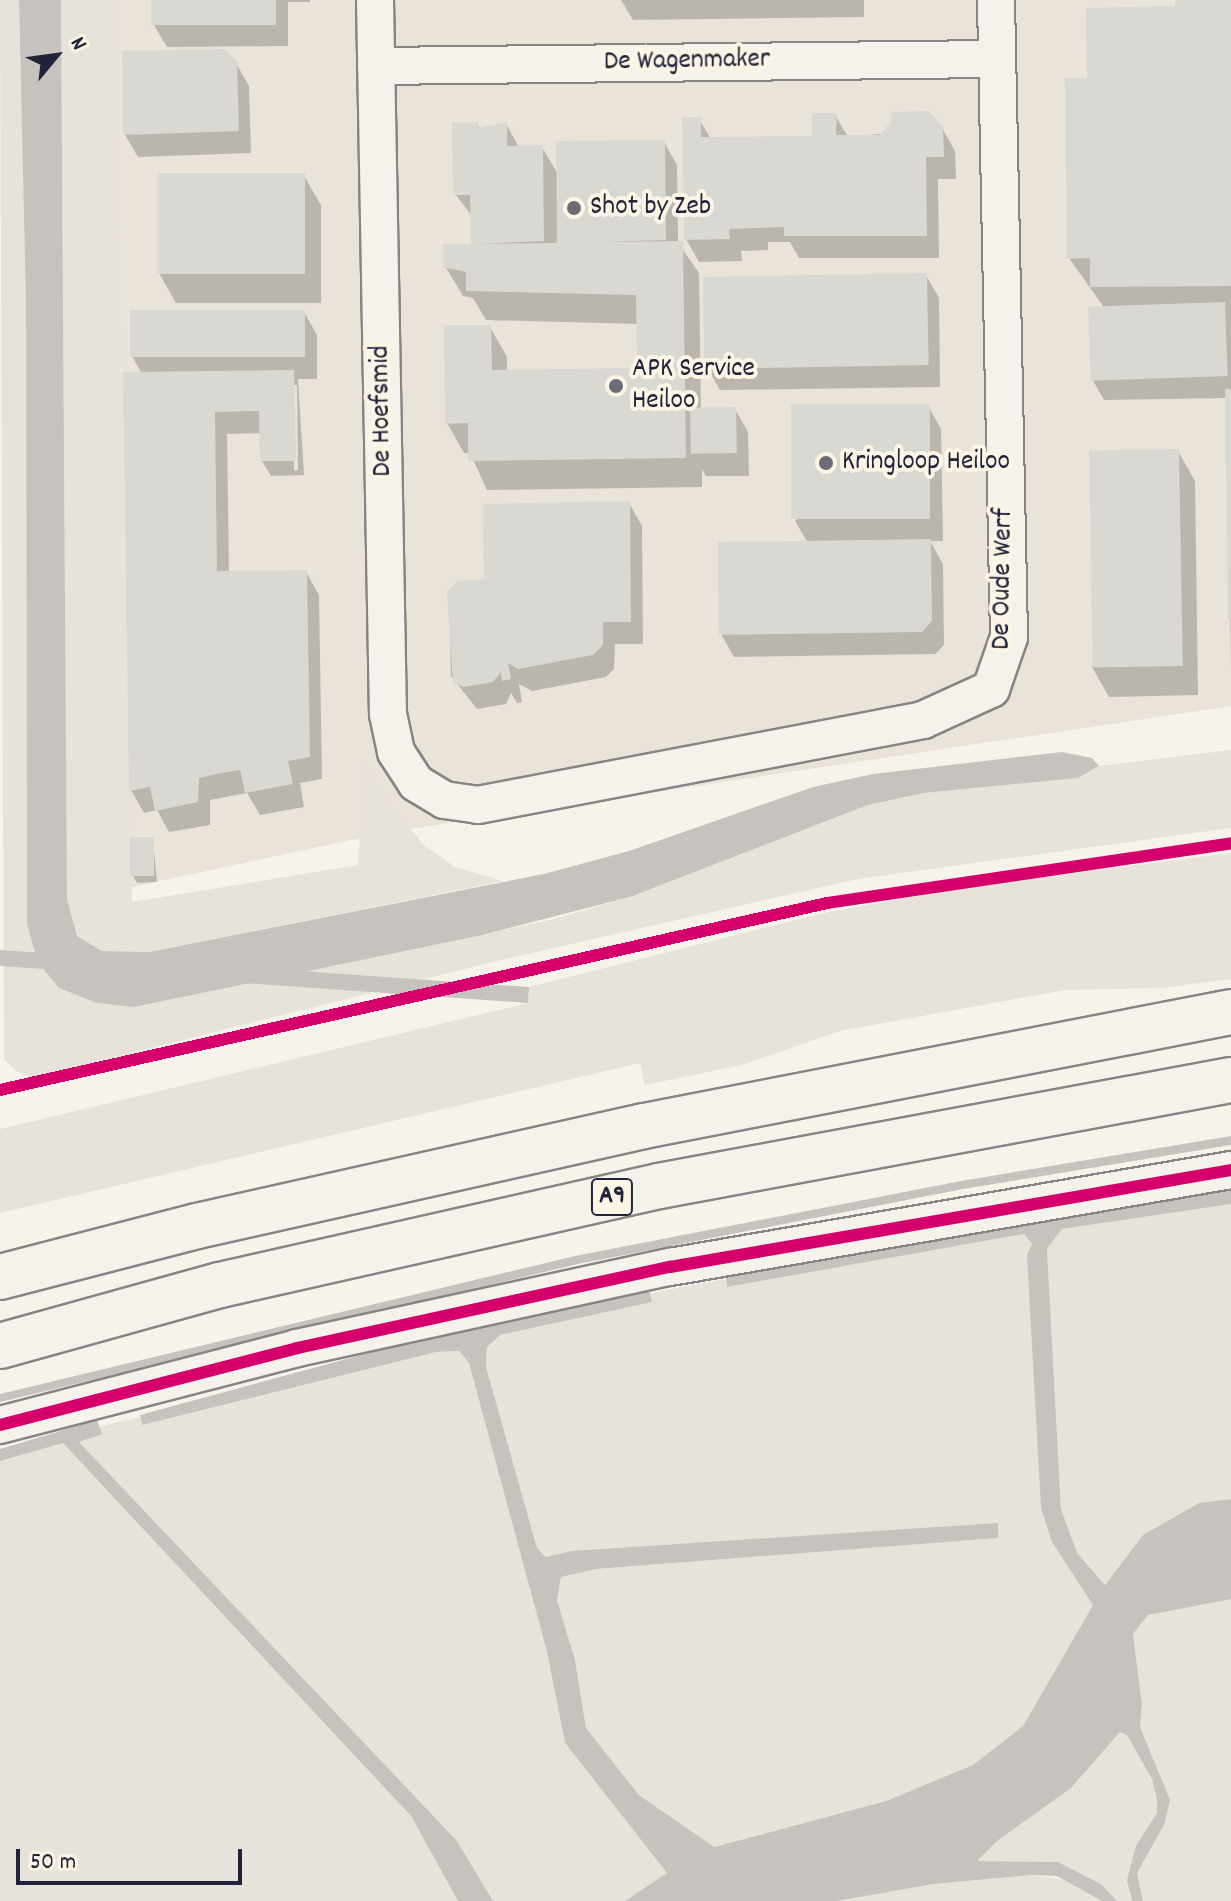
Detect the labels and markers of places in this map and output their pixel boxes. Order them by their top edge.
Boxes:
place label: Shot by Zeb [590,191,711,225]
marker: Shot by Zeb [565,199,583,217]
place label: APK Service Heiloo [632,353,755,419]
marker: APK Service Heiloo [607,377,625,395]
place label: Kringloop Heiloo [842,446,1010,480]
marker: Kringloop Heiloo [817,454,835,472]

